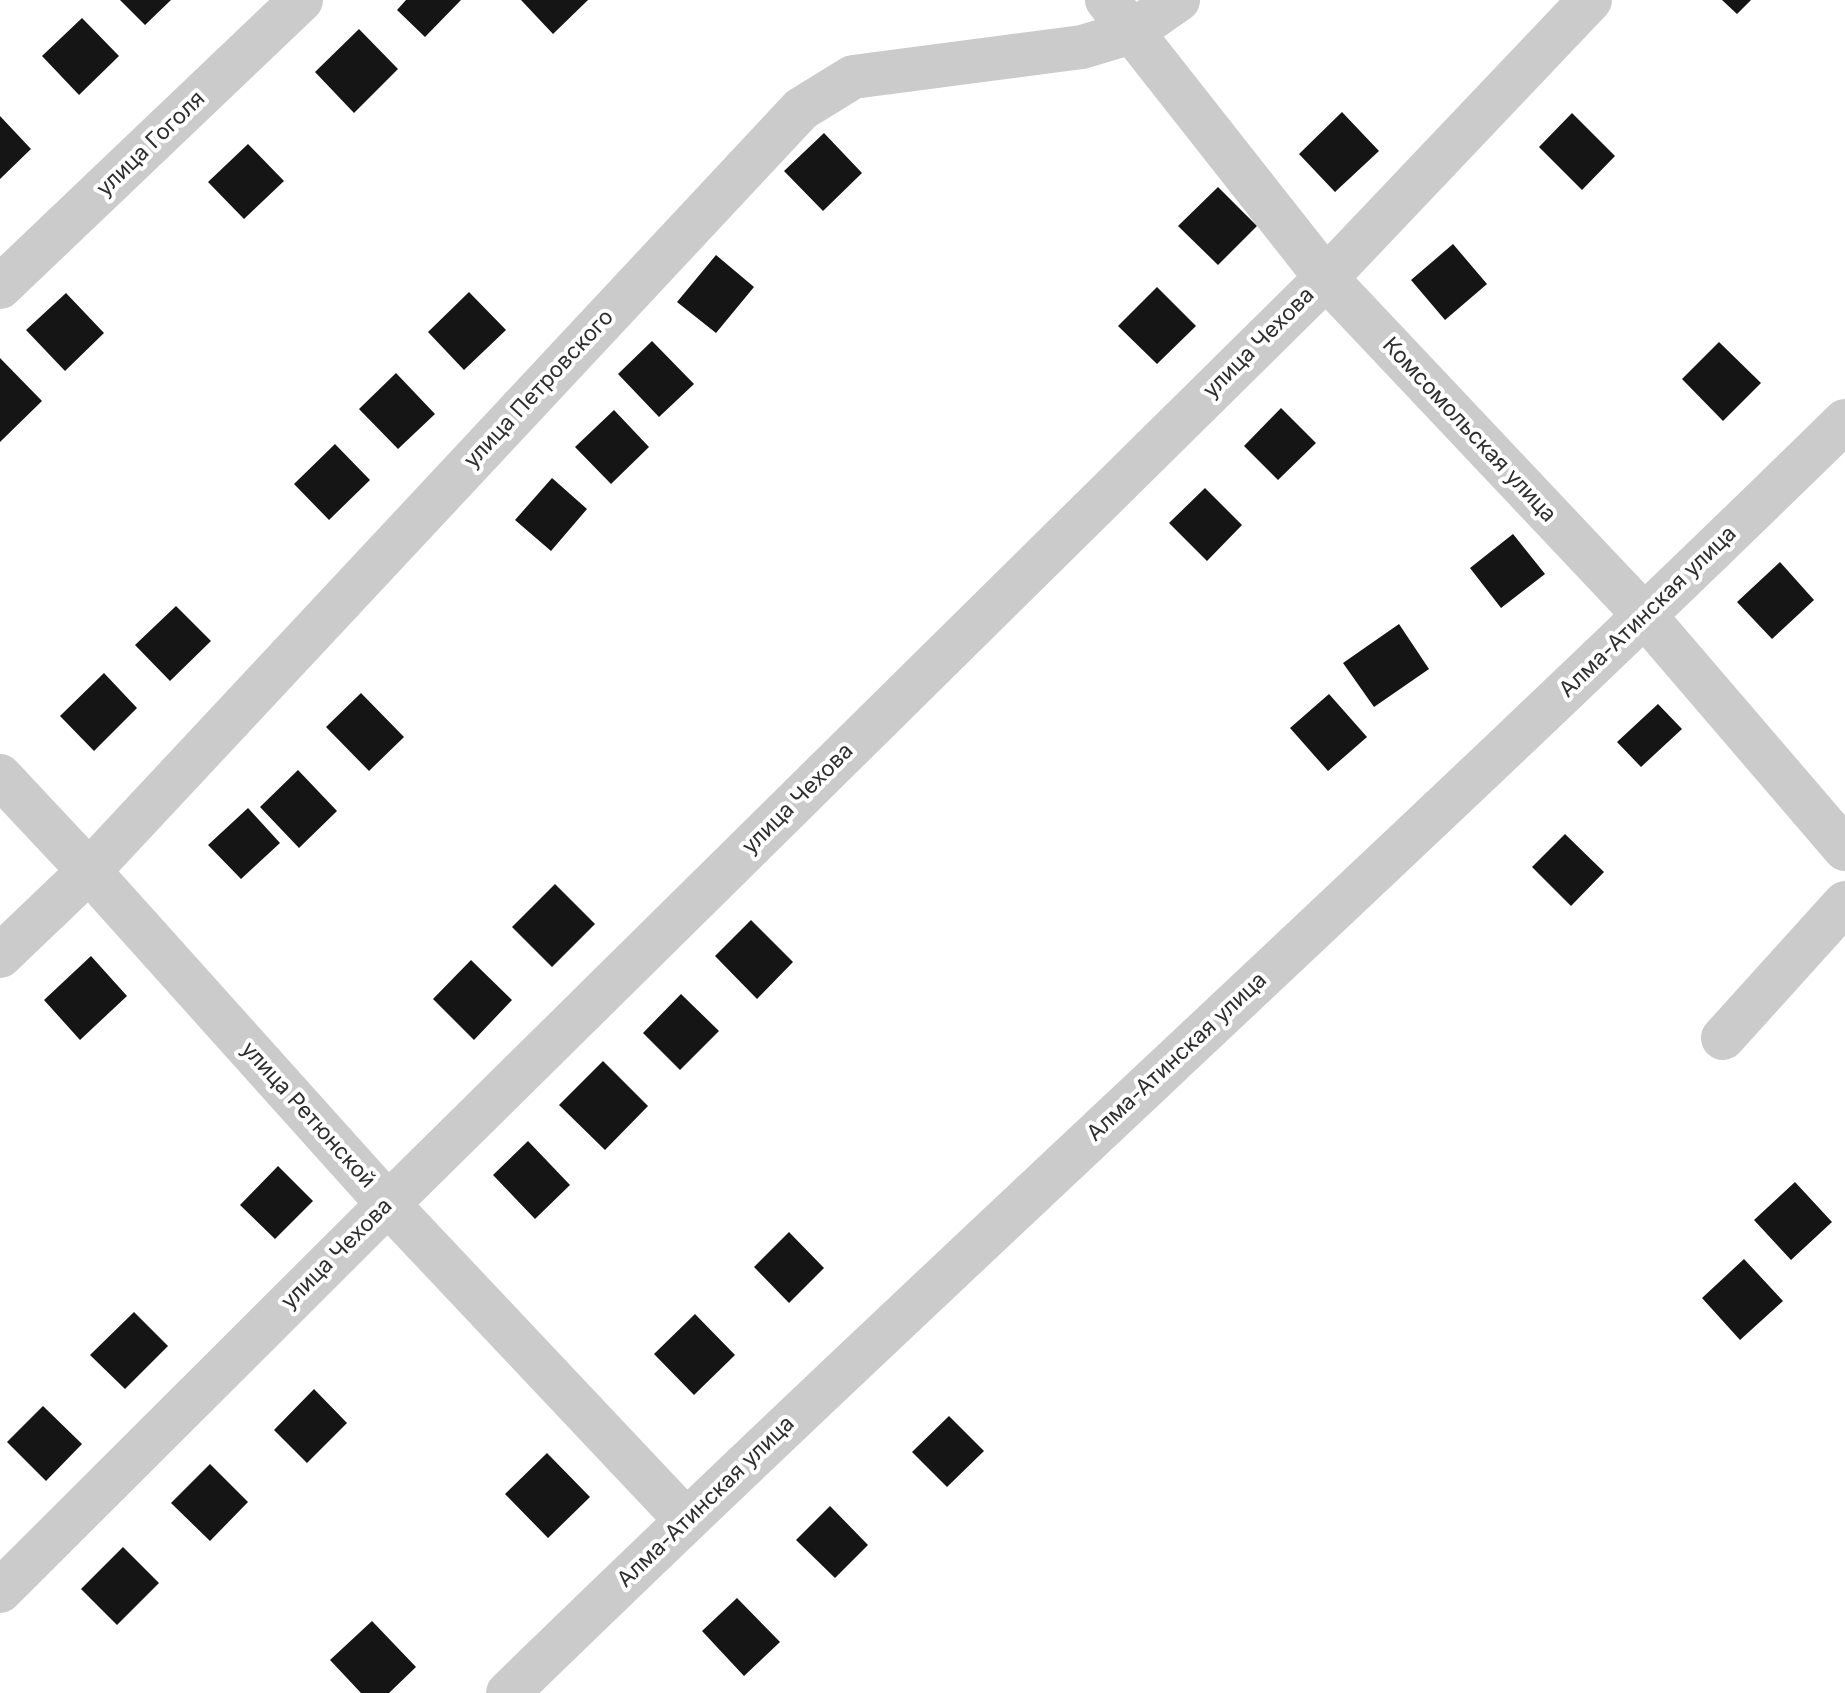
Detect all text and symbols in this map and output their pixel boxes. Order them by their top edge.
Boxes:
street label: улица Гоголя [91,86,211,202]
street label: улица Чехова [1198,282,1320,404]
street label: улица Петровского [459,304,619,474]
street label: Комсомольская улица [1377,332,1561,528]
street label: Алма-Атинская улица [1554,521,1742,703]
street label: улица Чехова [737,738,859,860]
street label: Алма-Атинская улица [1082,967,1272,1147]
street label: улица Ретюнской [235,1036,381,1194]
street label: улица Чехова [276,1193,398,1315]
street label: Алма-Атинская улица [612,1411,800,1593]

